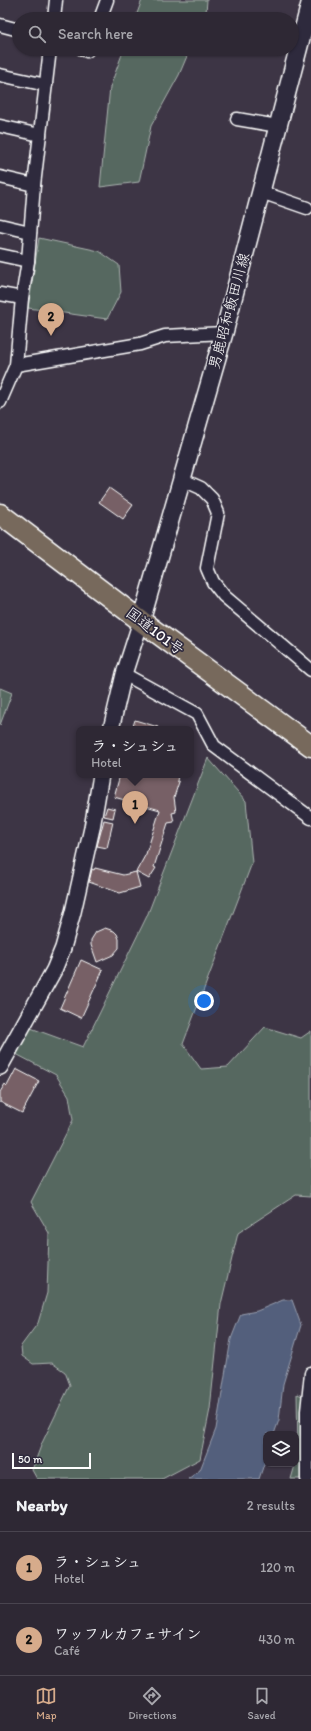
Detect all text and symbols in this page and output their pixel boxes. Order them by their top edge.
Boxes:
search box [12,12,299,56]
icon: search [26,23,48,45]
text: Search here [58,25,133,43]
street label: 男鹿昭和飯田川線 [205,251,253,371]
pin: 2 [38,303,64,336]
street label: 国道101号 [122,603,188,659]
popup [76,726,194,778]
text: ラ・シュシュ [91,737,179,755]
text: Hotel [91,755,122,770]
pin: 1 [122,791,148,824]
your location [194,991,214,1011]
map controls [263,1431,299,1467]
button: layers [263,1431,299,1467]
scale bar [12,1451,91,1470]
text: 50 m [18,1453,42,1466]
text: Nearby [16,1495,68,1515]
text: 2 results [247,1498,295,1513]
text: ラ・シュシュ [54,1553,142,1571]
text: 1 [26,1560,32,1575]
text: 120 m [260,1560,295,1575]
text: Hotel [54,1571,84,1586]
text: ワッフルカフェサイン [54,1625,202,1643]
text: 2 [26,1632,32,1647]
text: 430 m [258,1632,295,1647]
text: Café [54,1643,80,1658]
tab: Map [35,1685,57,1722]
tab: Directions [128,1685,177,1722]
tab: Saved [247,1685,276,1722]

